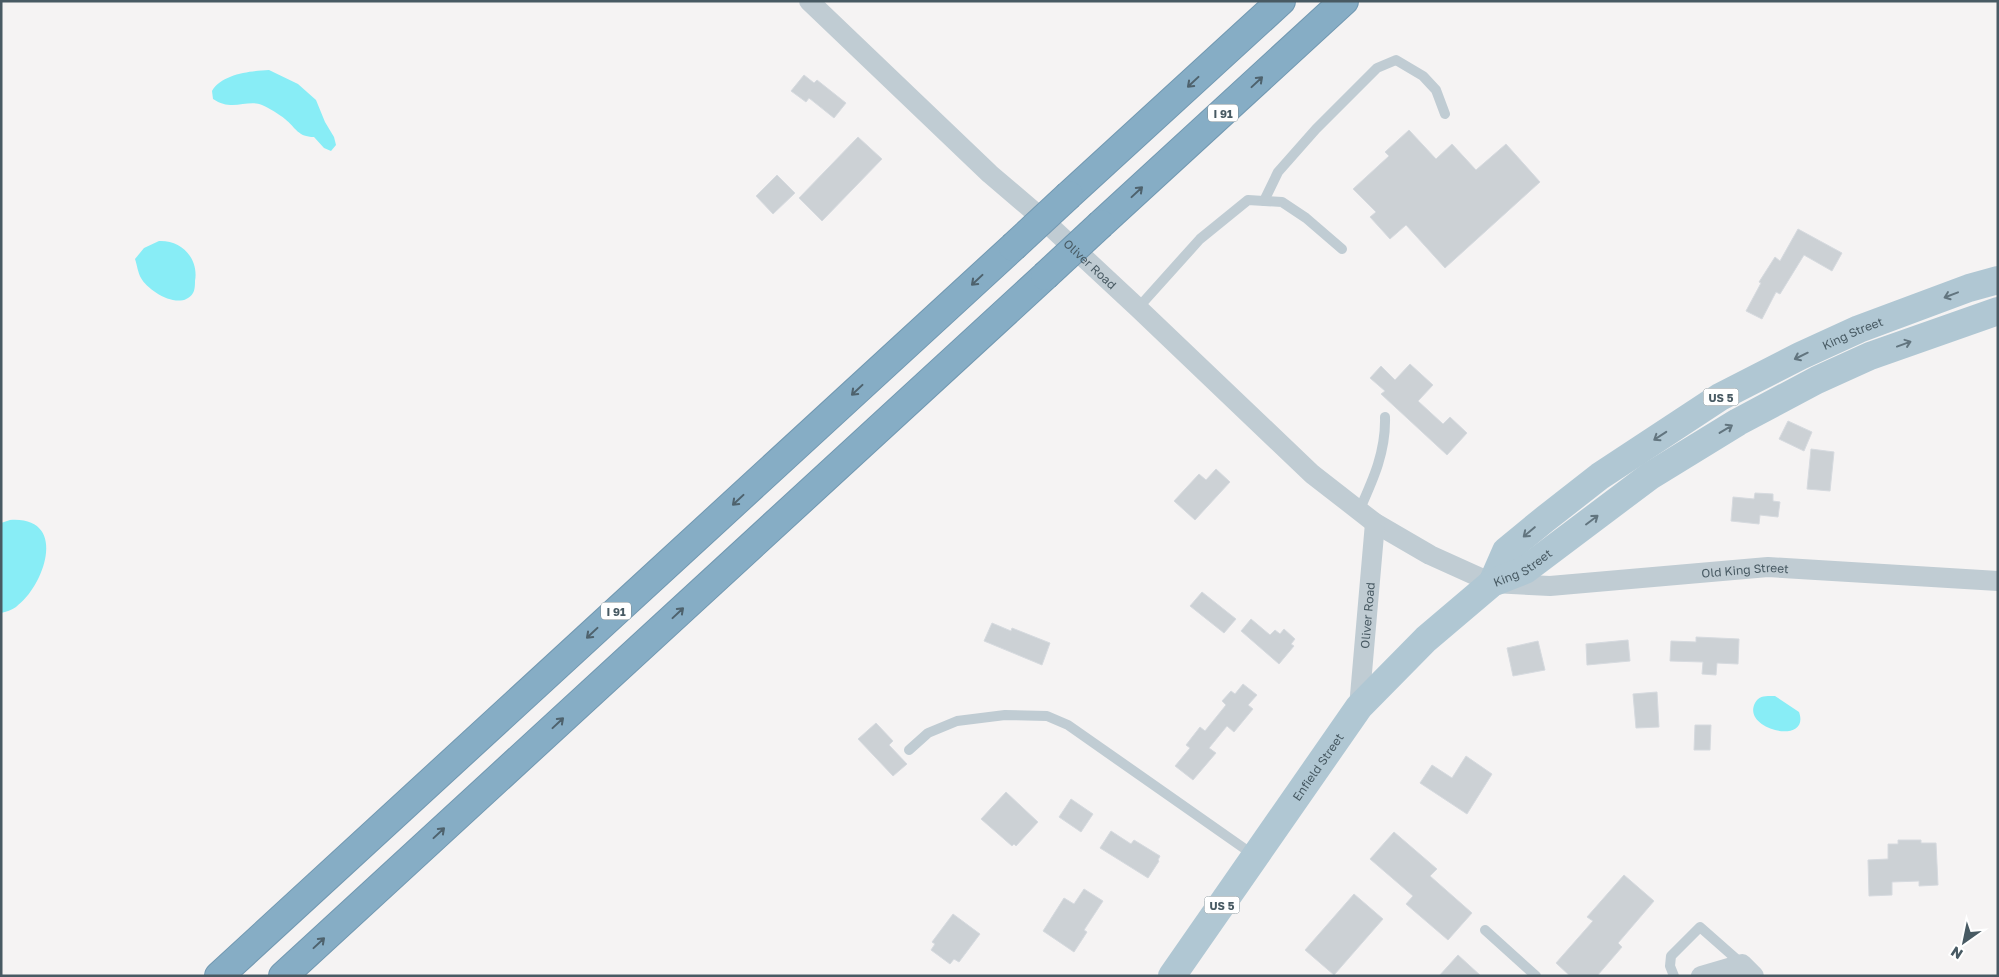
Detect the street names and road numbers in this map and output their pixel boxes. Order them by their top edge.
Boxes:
road number: I 91 [1208,105,1238,122]
street label: Oliver Road [1061,236,1120,292]
street label: King Street [1819,313,1885,352]
road number: US 5 [1704,388,1738,406]
street label: King Street [1491,545,1555,589]
street label: Old King Street [1701,559,1790,580]
street label: Oliver Road [1357,582,1377,649]
road number: I 91 [601,602,631,620]
street label: Enfield Street [1289,730,1346,803]
road number: US 5 [1204,896,1240,914]

